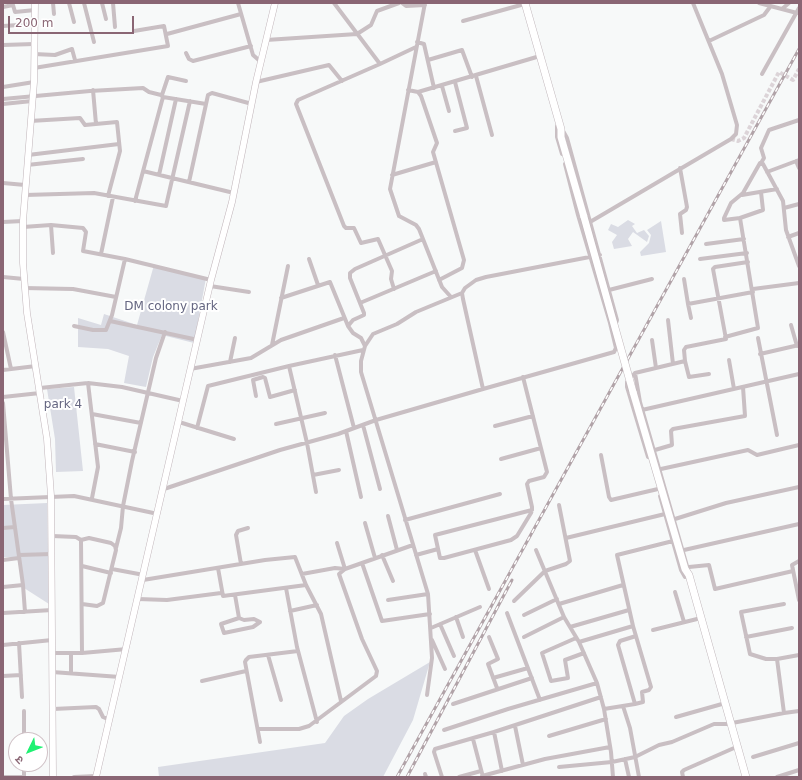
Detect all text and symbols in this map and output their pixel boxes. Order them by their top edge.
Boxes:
scale bar [10,8,136,34]
text: 200 m [15,16,53,30]
park label: DM colony park [124,300,218,314]
park label: park 4 [44,398,82,412]
north arrow [8,732,48,772]
text: उ [13,753,27,767]

